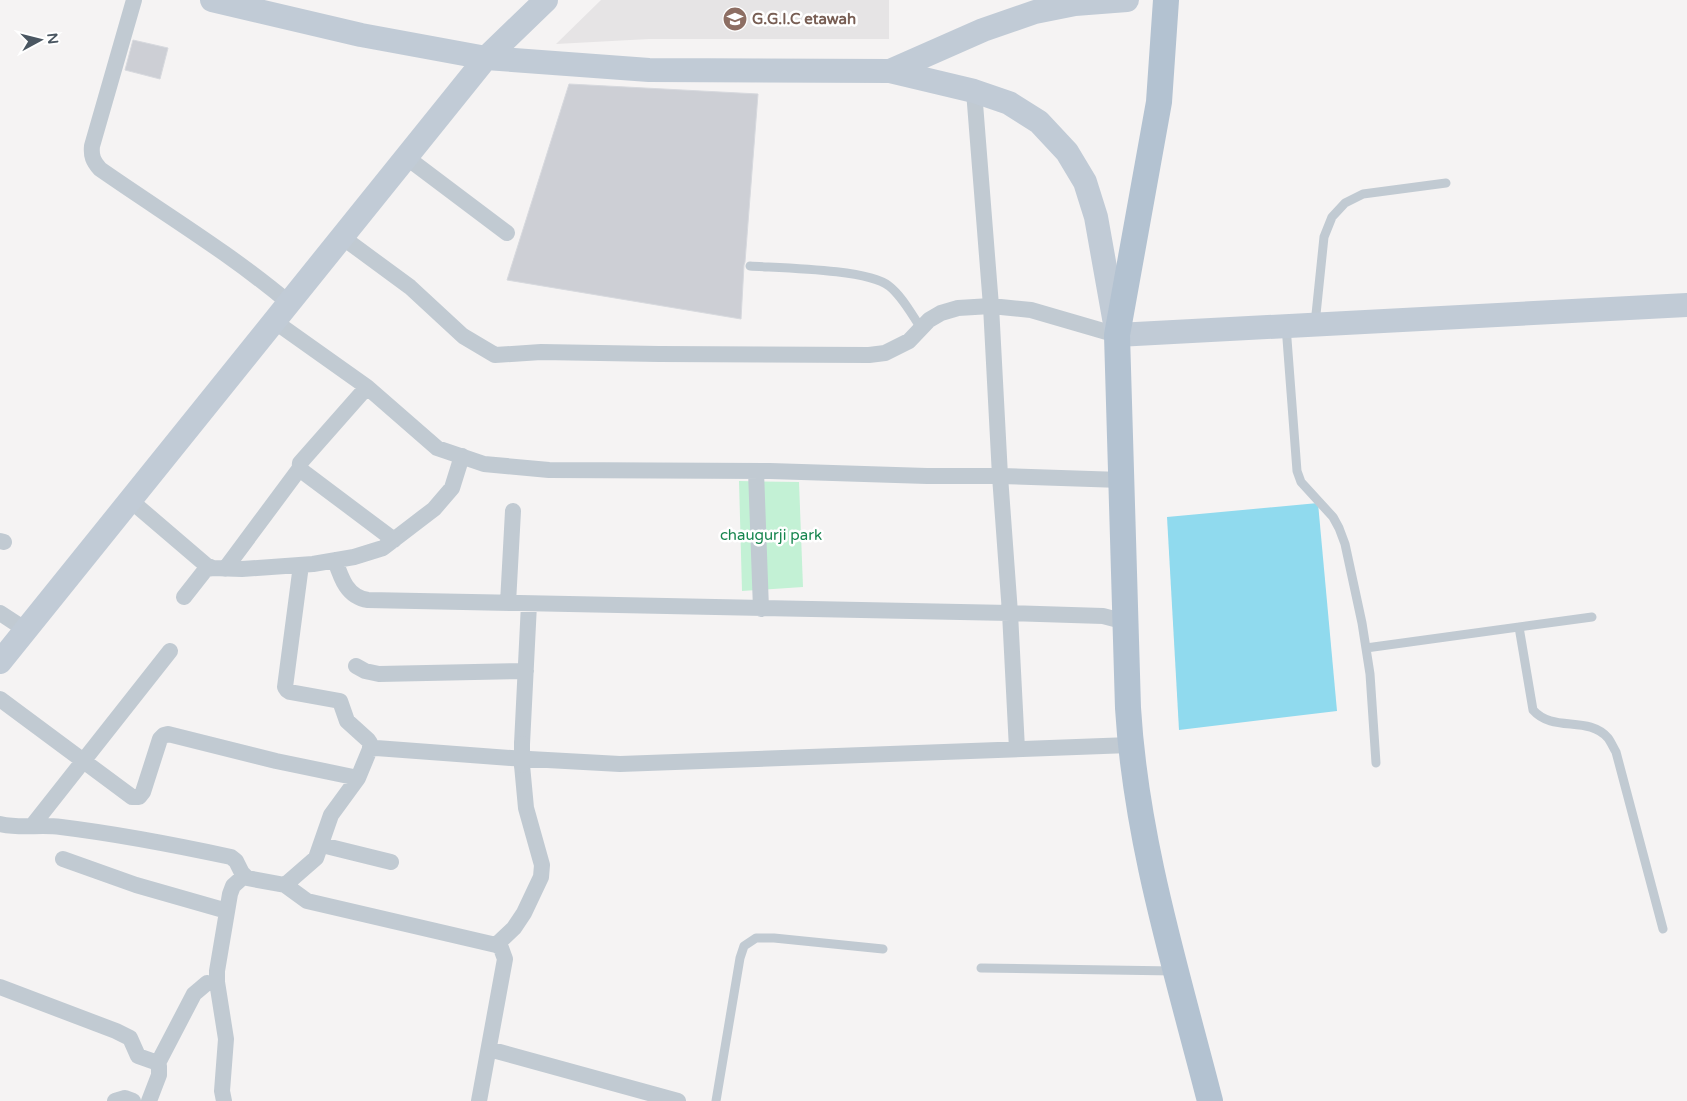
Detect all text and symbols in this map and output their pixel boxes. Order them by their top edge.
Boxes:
school or university icon: G.G.I.C etawah [722,6,748,32]
place label: G.G.I.C etawah [752,10,856,28]
north arrow [15,15,65,65]
text: N [43,32,62,45]
park label: chaugurji park [720,526,822,544]

